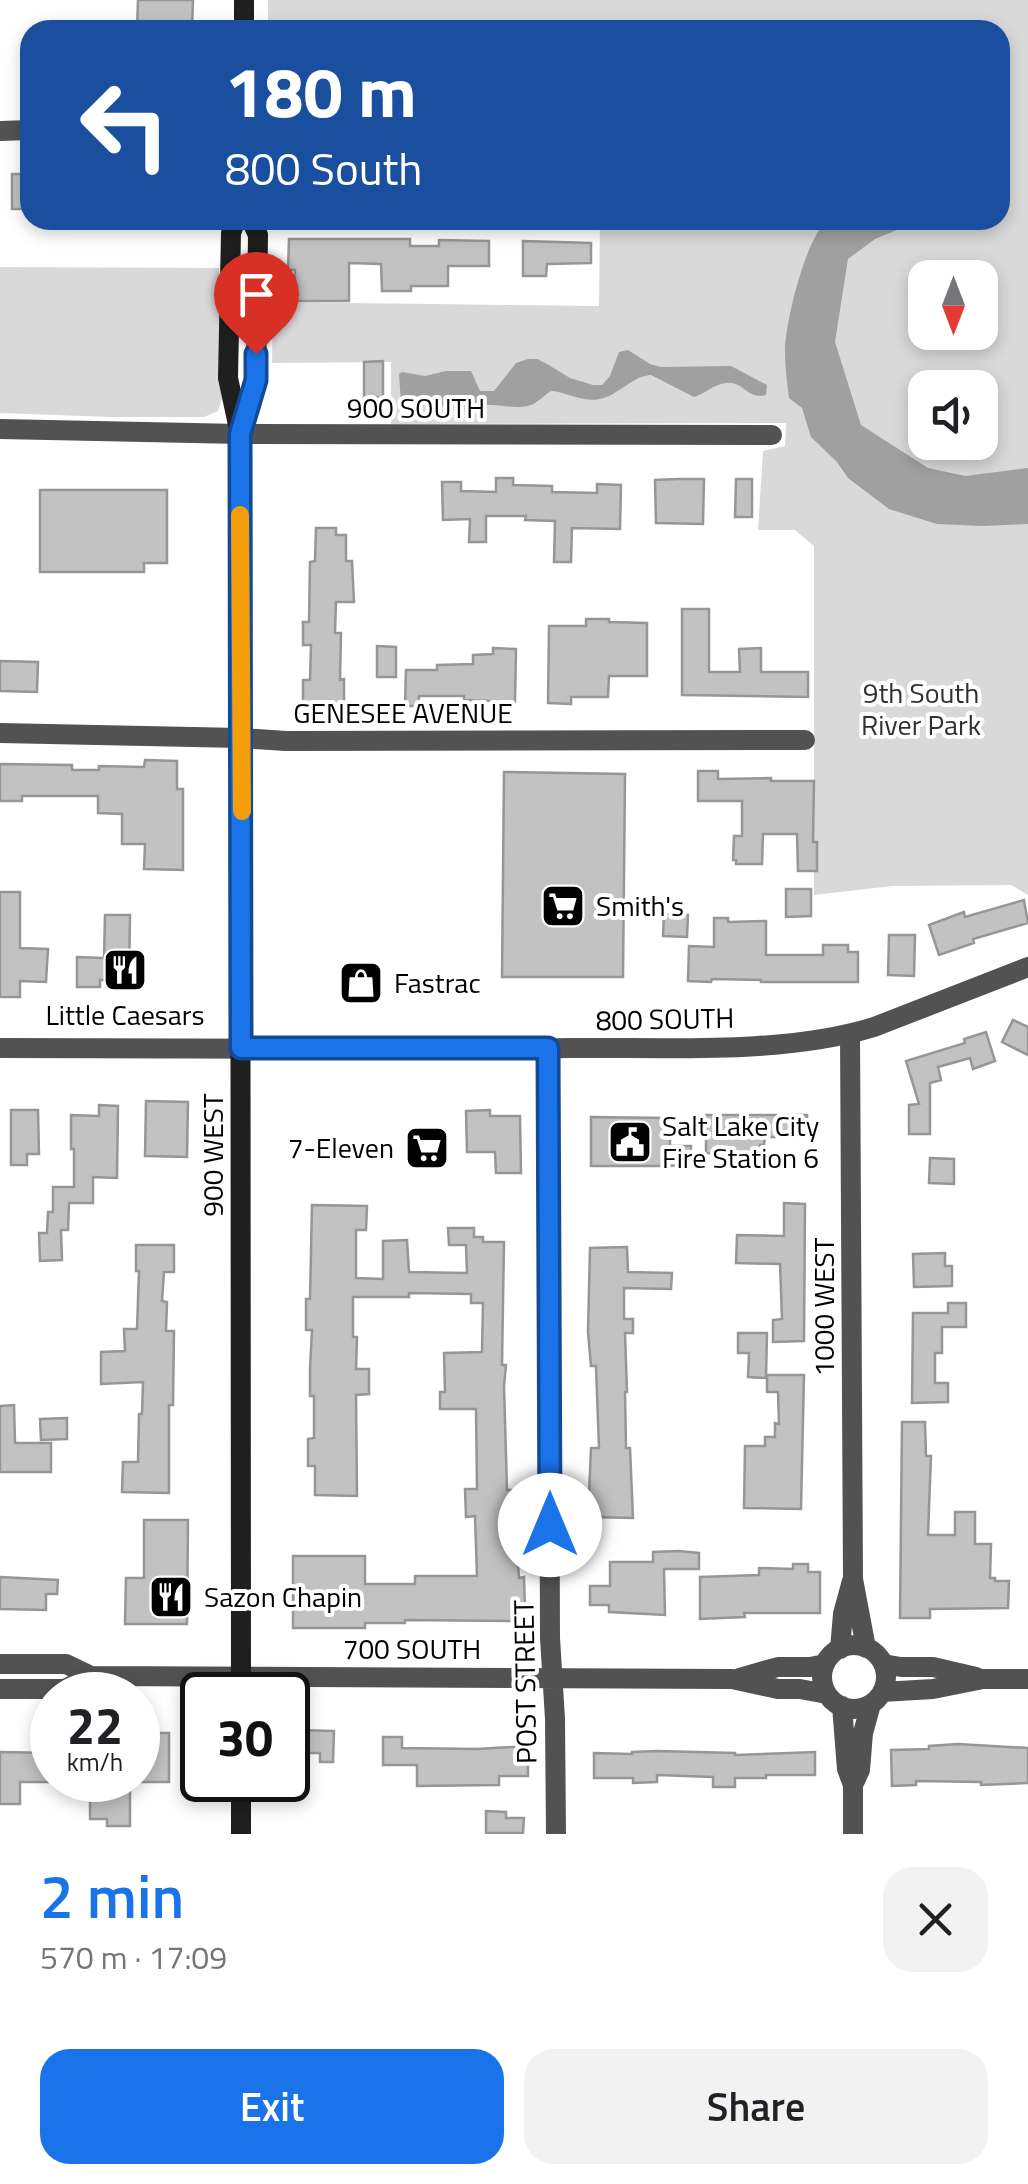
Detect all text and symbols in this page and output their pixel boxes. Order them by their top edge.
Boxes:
text: 180 m [225,38,417,144]
icon: left [60,60,190,190]
text: 800 South [225,134,423,202]
pin [214,252,299,355]
north arrow [908,260,998,350]
map controls [908,260,998,460]
icon: arrive [229,267,284,322]
button: sound [908,370,998,460]
street label: 900 SOUTH [347,386,485,429]
park label: 9th South River Park [861,671,981,746]
street label: GENESEE AVENUE [293,691,513,734]
supermarket icon: Smith's [540,883,586,929]
place label: Smith's [596,884,684,927]
restaurant icon: Little Caesars [102,947,148,993]
shop icon: Fastrac [338,960,384,1006]
place label: Fastrac [394,961,481,1004]
place label: Little Caesars [45,993,205,1036]
street label: 800 SOUTH [595,996,735,1041]
street label: 900 WEST [191,1093,234,1217]
place label: Salt Lake City Fire Station 6 [662,1104,819,1179]
public building icon: Salt Lake City Fire Station 6 [607,1119,653,1165]
supermarket icon: 7-Eleven [404,1125,450,1171]
place label: 7-Eleven [288,1126,394,1169]
street label: 1000 WEST [802,1237,845,1377]
position arrow [498,1473,602,1577]
restaurant icon: Sazon Chapin [148,1574,194,1620]
place label: Sazon Chapin [204,1575,362,1618]
street label: POST STREET [502,1599,547,1764]
street label: 700 SOUTH [343,1627,481,1670]
speed limit sign: 30 [180,1672,310,1802]
text: 22 [67,1687,123,1763]
text: km/h [67,1743,123,1781]
text: 2 min [40,1850,184,1941]
button: close [883,1867,988,1972]
text: 570 m · 17:09 [40,1933,227,1981]
button: Exit [40,2049,504,2164]
button: Share [524,2049,988,2164]

